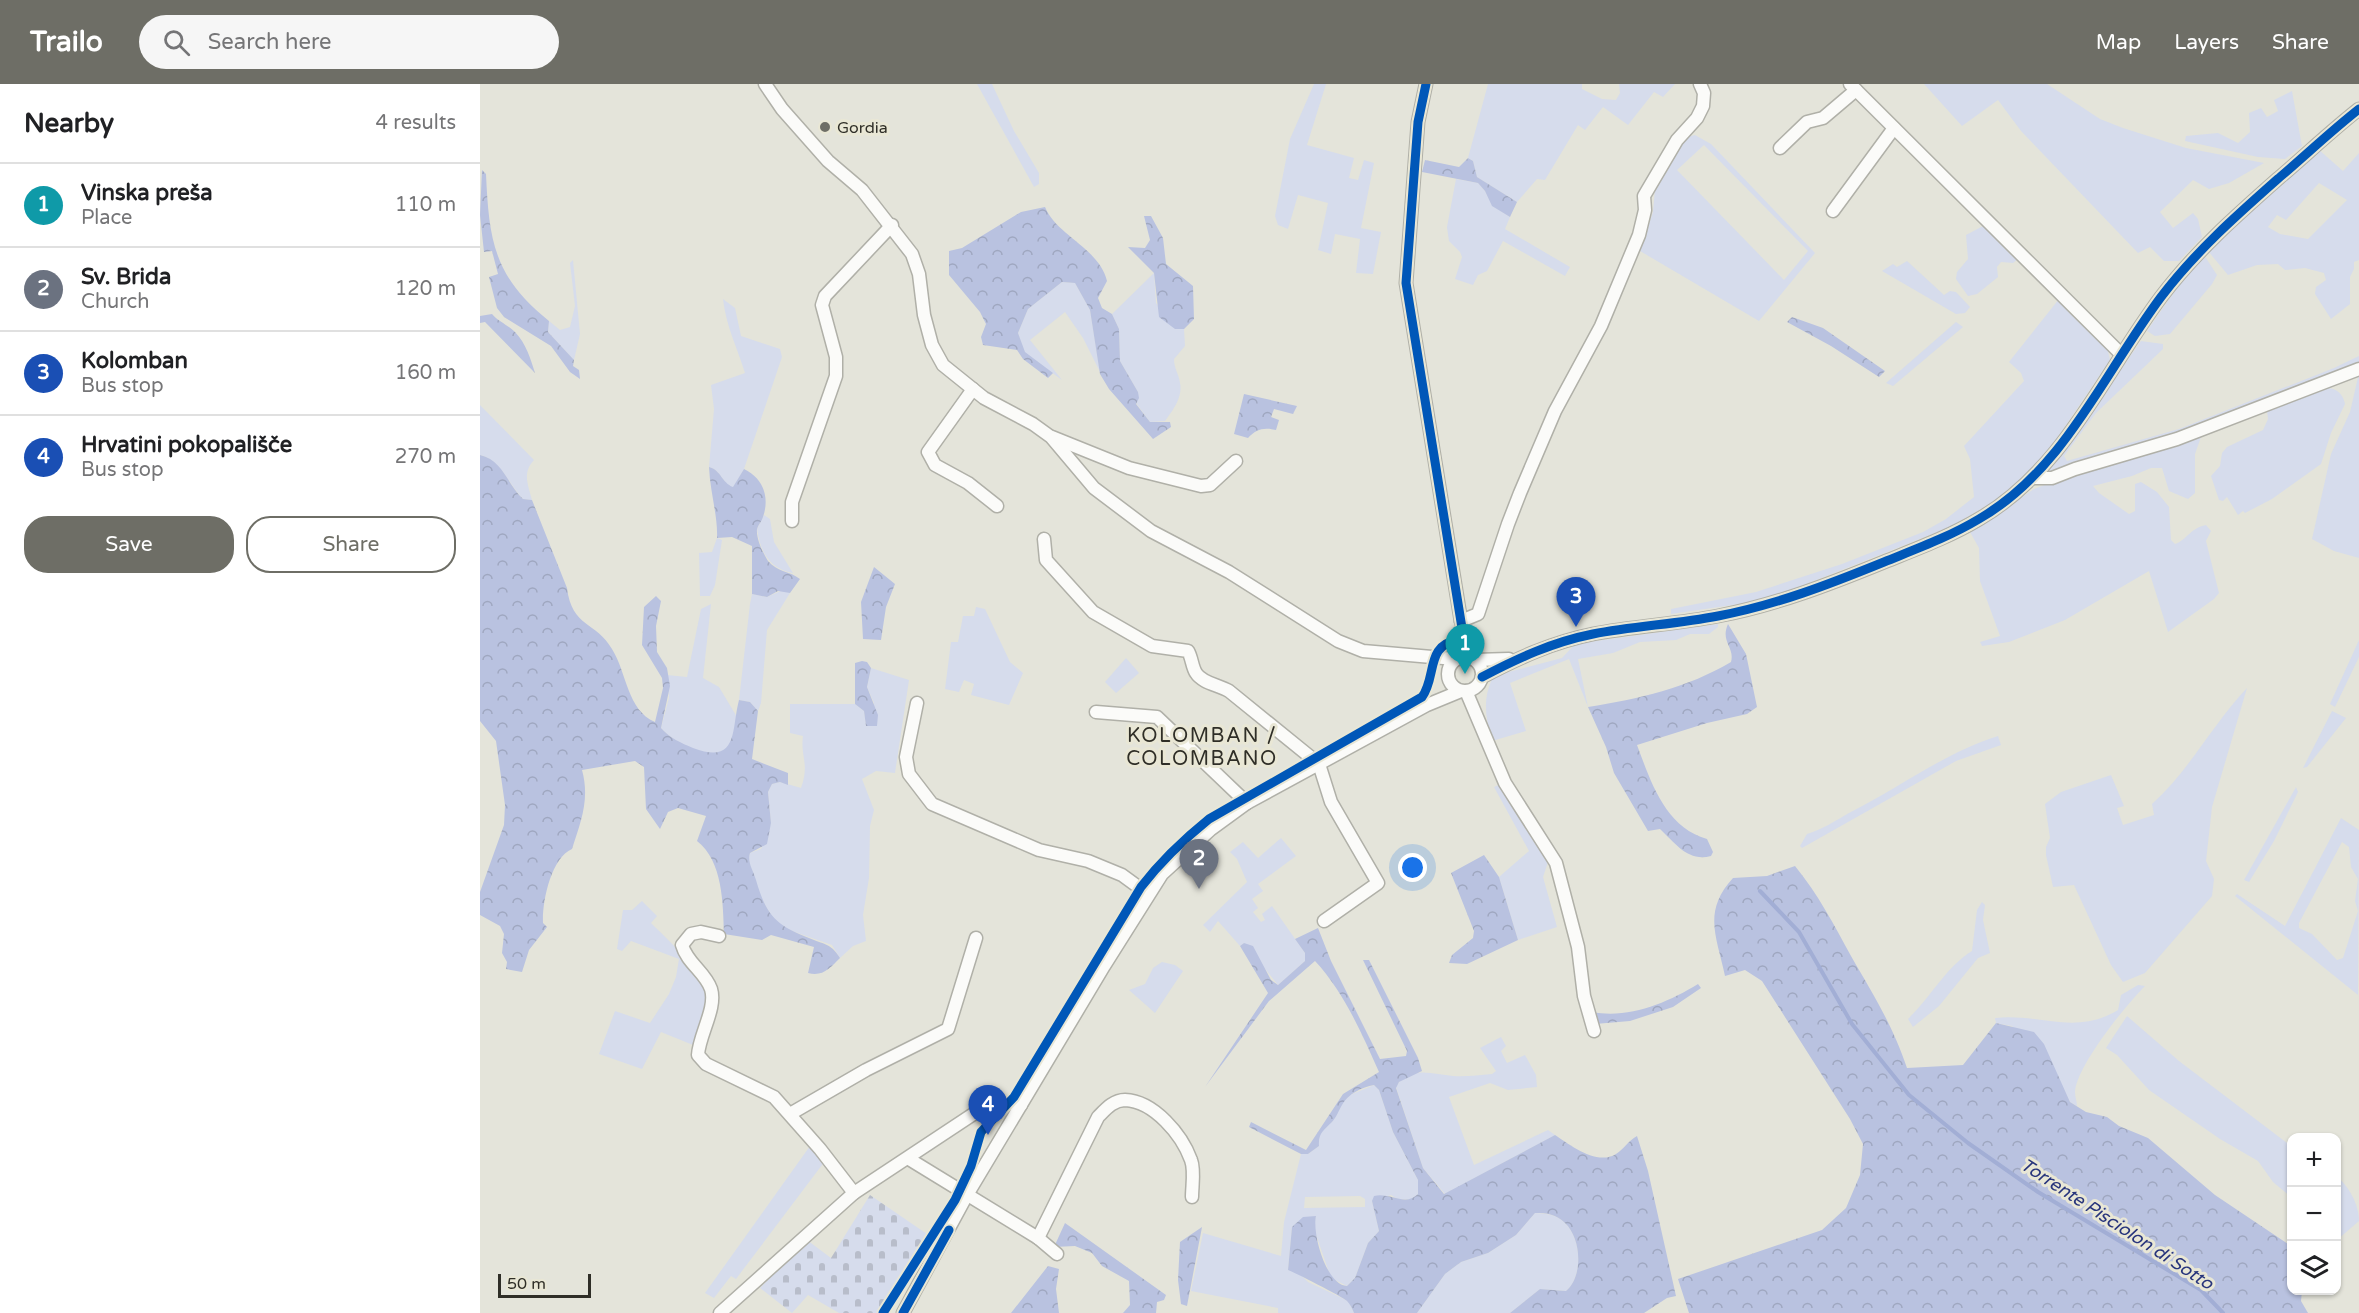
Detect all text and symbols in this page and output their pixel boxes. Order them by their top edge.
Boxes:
search box [139,15,559,69]
text: Trailo [30,25,103,59]
icon: search [160,26,193,59]
text: Search here [208,29,332,55]
text: Map [2096,30,2141,55]
text: Layers [2174,30,2239,55]
text: Share [2272,30,2329,55]
text: Nearby [24,108,114,139]
text: 4 results [376,111,456,135]
place label: Gordia [837,118,888,138]
marker: Gordia [818,120,832,134]
text: Vinska preša [81,180,213,206]
text: 1 [37,193,50,217]
text: 110 m [395,193,456,217]
text: Place [81,206,132,230]
text: Sv. Brida [81,264,171,290]
text: 2 [37,277,50,301]
text: 120 m [395,277,456,301]
text: Church [81,290,149,314]
text: Kolomban [81,348,188,374]
text: 3 [37,361,50,385]
text: 160 m [395,361,456,385]
text: Bus stop [81,374,164,398]
text: Hrvatini pokopališče [81,432,292,458]
text: 4 [37,445,50,469]
text: 270 m [395,445,456,469]
text: Bus stop [81,458,164,482]
button: Save [24,516,234,573]
button: Share [246,516,456,573]
pin: 3 [1556,578,1596,627]
pin: 1 [1446,624,1484,674]
district label: KOLOMBAN / COLOMBANO [1126,724,1278,771]
pin: 2 [1180,840,1218,889]
your location [1398,853,1427,882]
pin: 4 [968,1086,1008,1135]
map controls [2287,1133,2341,1295]
button: + [2287,1133,2341,1187]
water label: Torrente Pisciolon di Sotto [2017,1153,2218,1295]
button: − [2287,1187,2341,1241]
button: layers [2287,1241,2341,1295]
scale bar [498,1271,591,1298]
text: 50 m [507,1274,546,1294]

